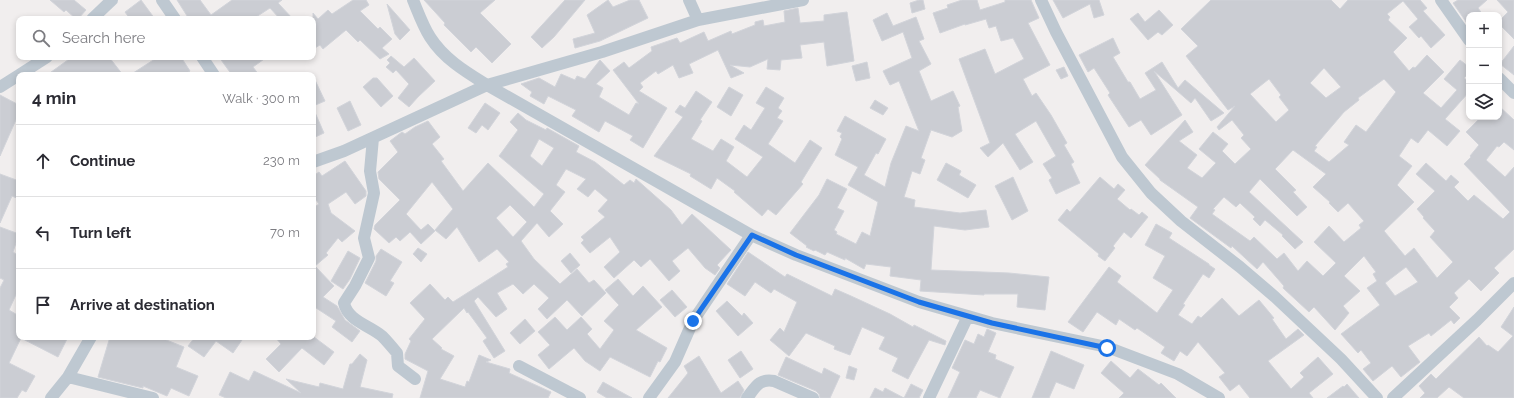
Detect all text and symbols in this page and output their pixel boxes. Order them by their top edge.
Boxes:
map controls [1466,12,1502,120]
button: + [1466,12,1502,48]
search box [16,16,316,60]
icon: search [30,27,52,49]
text: Search here [62,29,145,47]
button: − [1466,48,1502,84]
button: layers [1466,84,1502,120]
text: 4 min [32,88,76,108]
text: Walk · 300 m [222,91,300,106]
icon: ahead [32,150,54,172]
text: Continue [70,152,135,170]
text: 230 m [263,153,300,168]
icon: left [32,222,54,244]
text: Turn left [70,224,131,242]
text: 70 m [270,225,300,240]
icon: arrive [32,294,54,316]
text: Arrive at destination [70,296,215,314]
route end [684,312,702,330]
route start [1098,339,1116,357]

